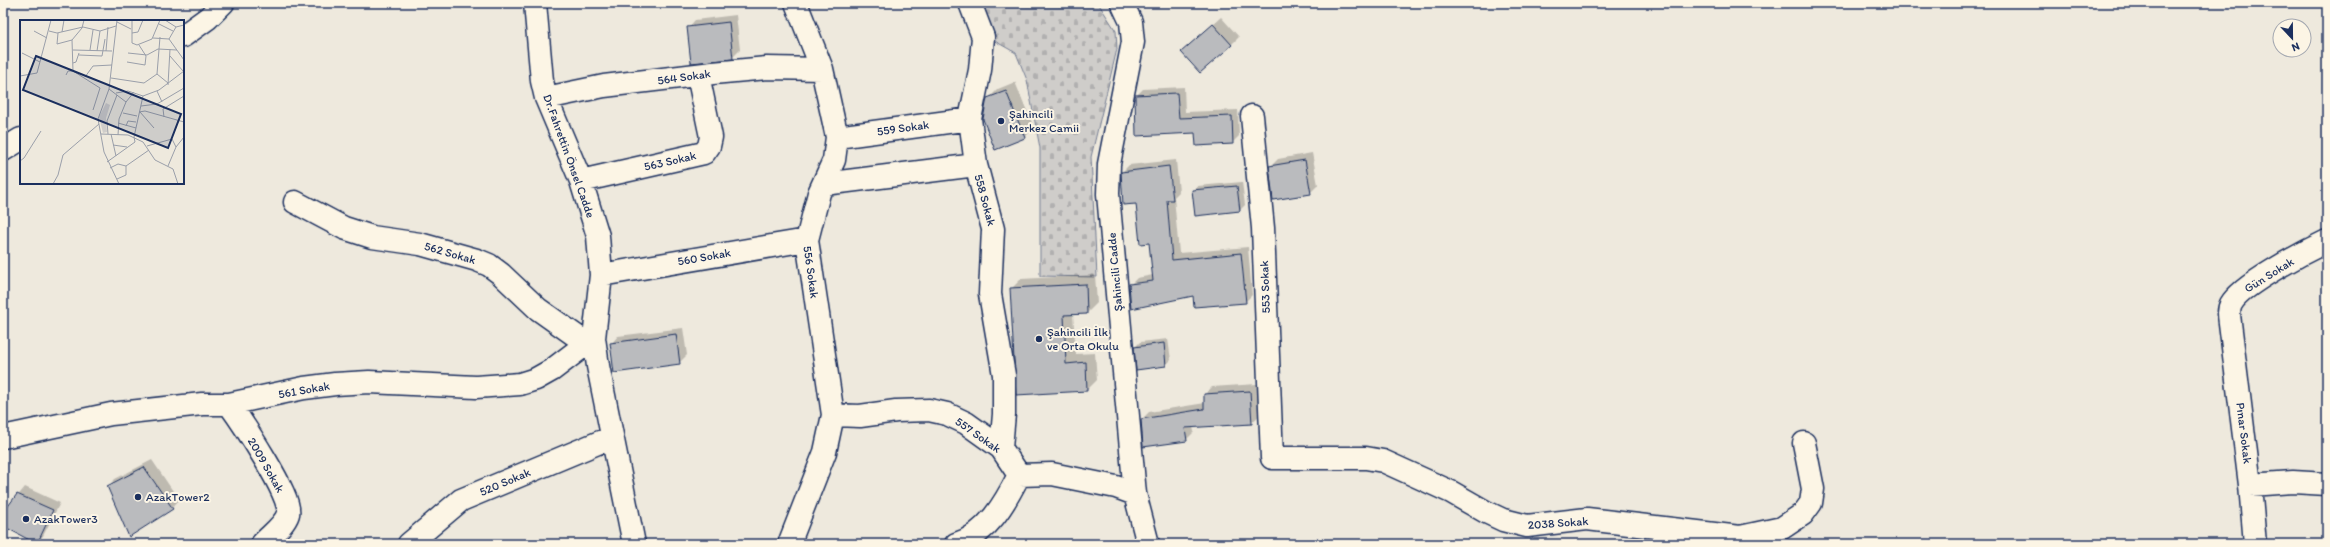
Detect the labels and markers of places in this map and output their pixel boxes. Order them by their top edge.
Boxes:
place label: Şahincili Merkez Camii [1009,107,1079,135]
marker: Şahincili Merkez Camii [996,116,1006,126]
place label: Şahincili İlk ve Orta Okulu [1047,325,1119,353]
marker: Şahincili İlk ve Orta Okulu [1034,334,1044,344]
place label: AzakTower2 [146,490,210,504]
marker: AzakTower2 [133,492,143,502]
place label: AzakTower3 [34,512,98,526]
marker: AzakTower3 [21,514,31,524]

